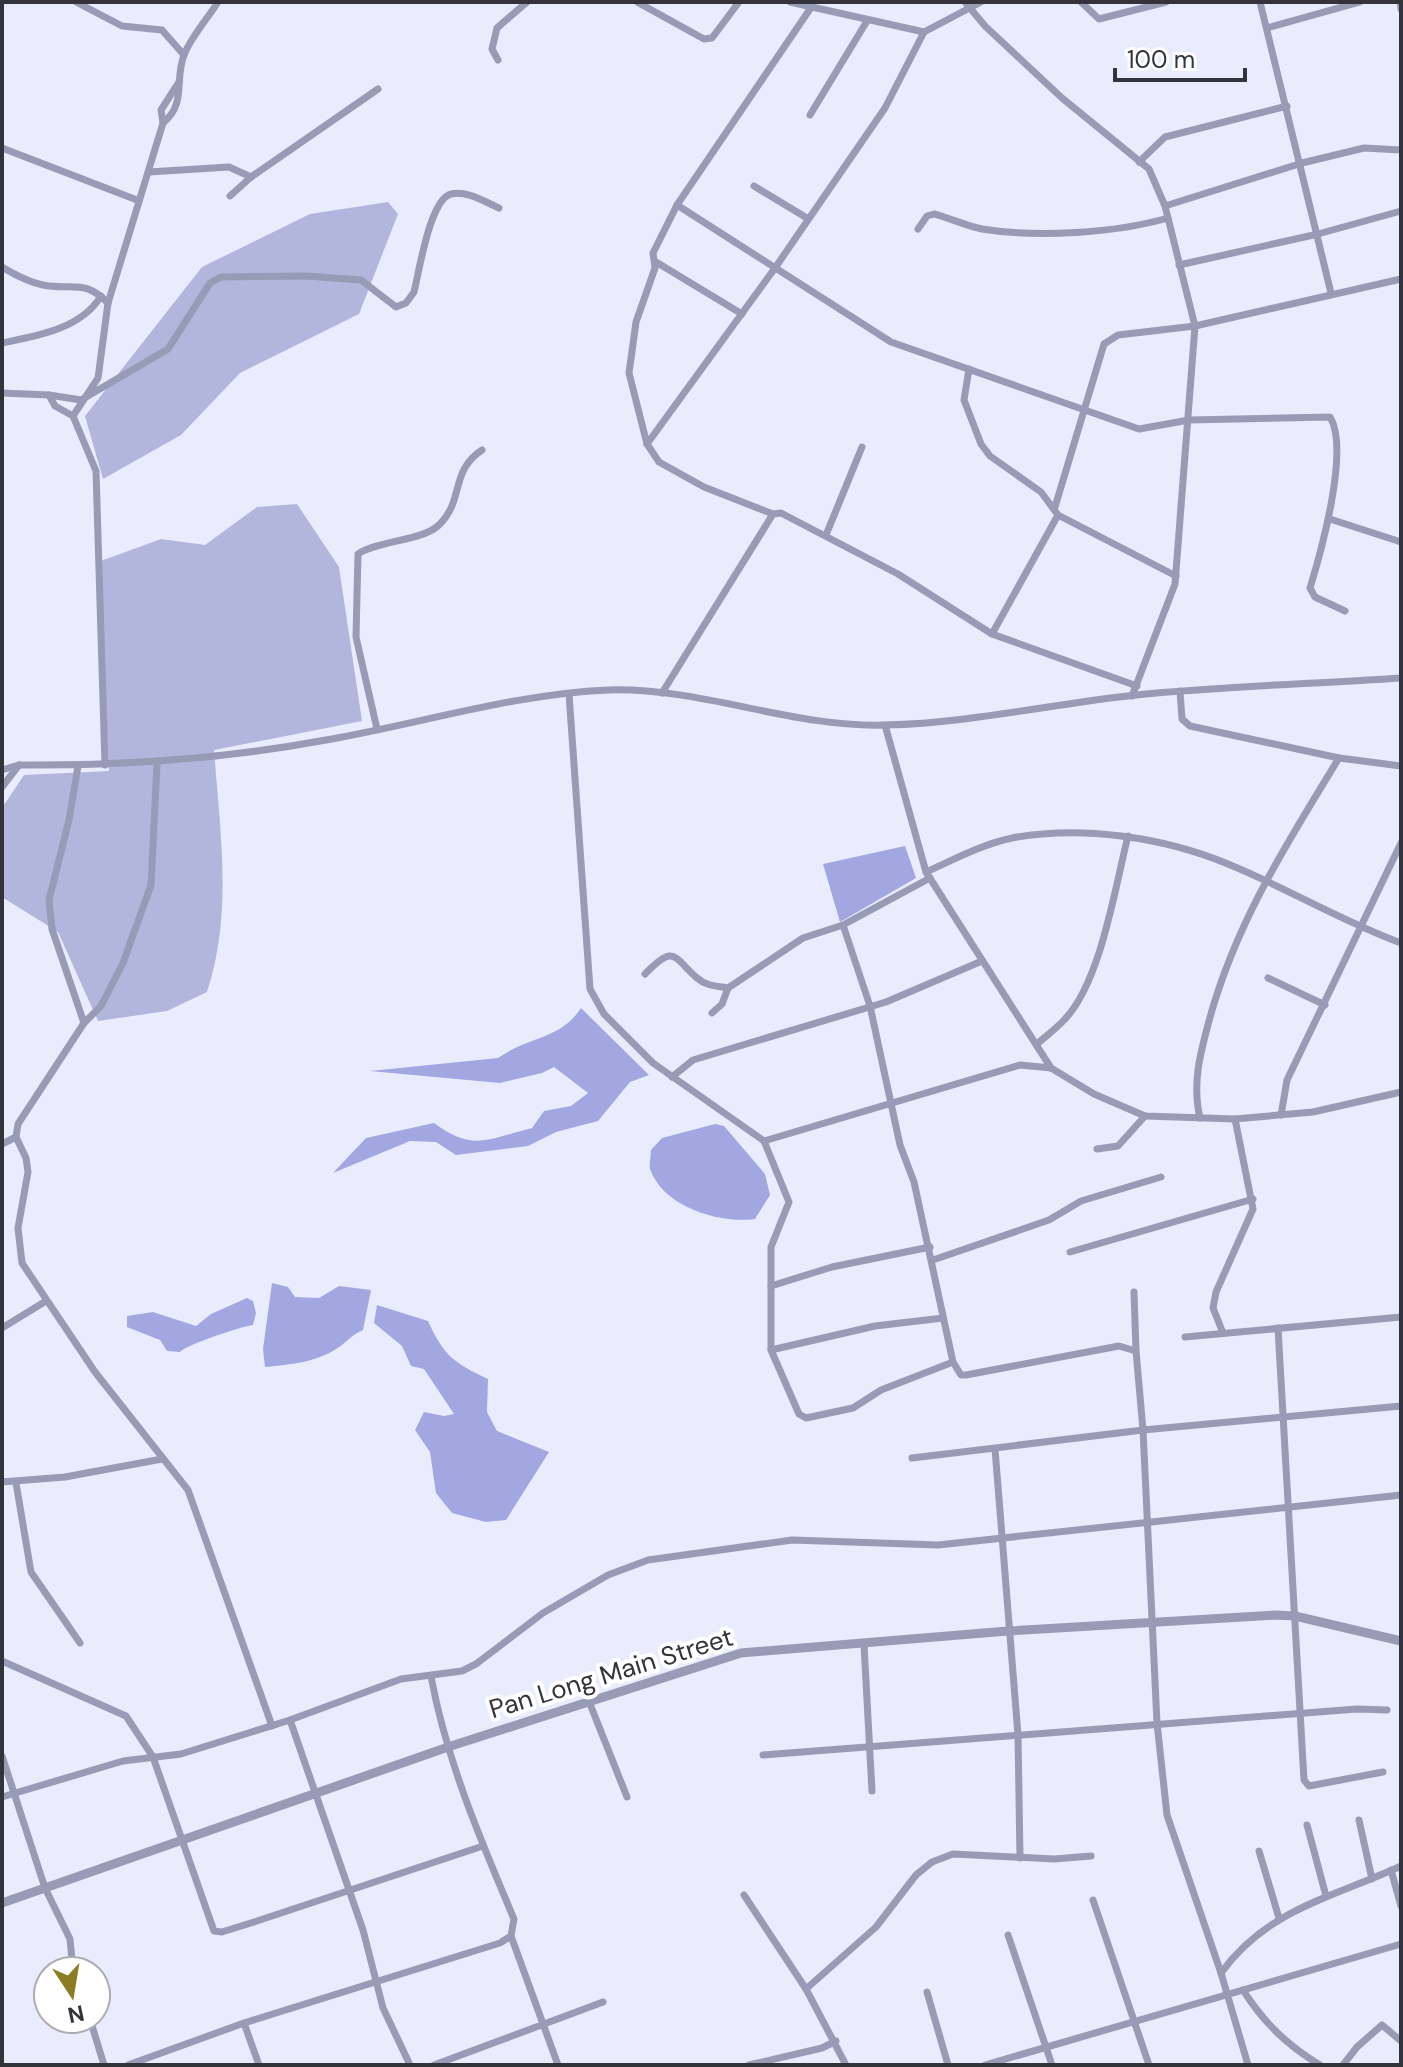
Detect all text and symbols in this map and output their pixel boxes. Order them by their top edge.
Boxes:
scale bar [1115,32,1245,82]
text: 100 m [1127,44,1195,75]
street label: Pan Long Main Street [485,1620,737,1726]
north arrow [32,1955,112,2035]
text: N [65,1998,87,2030]

